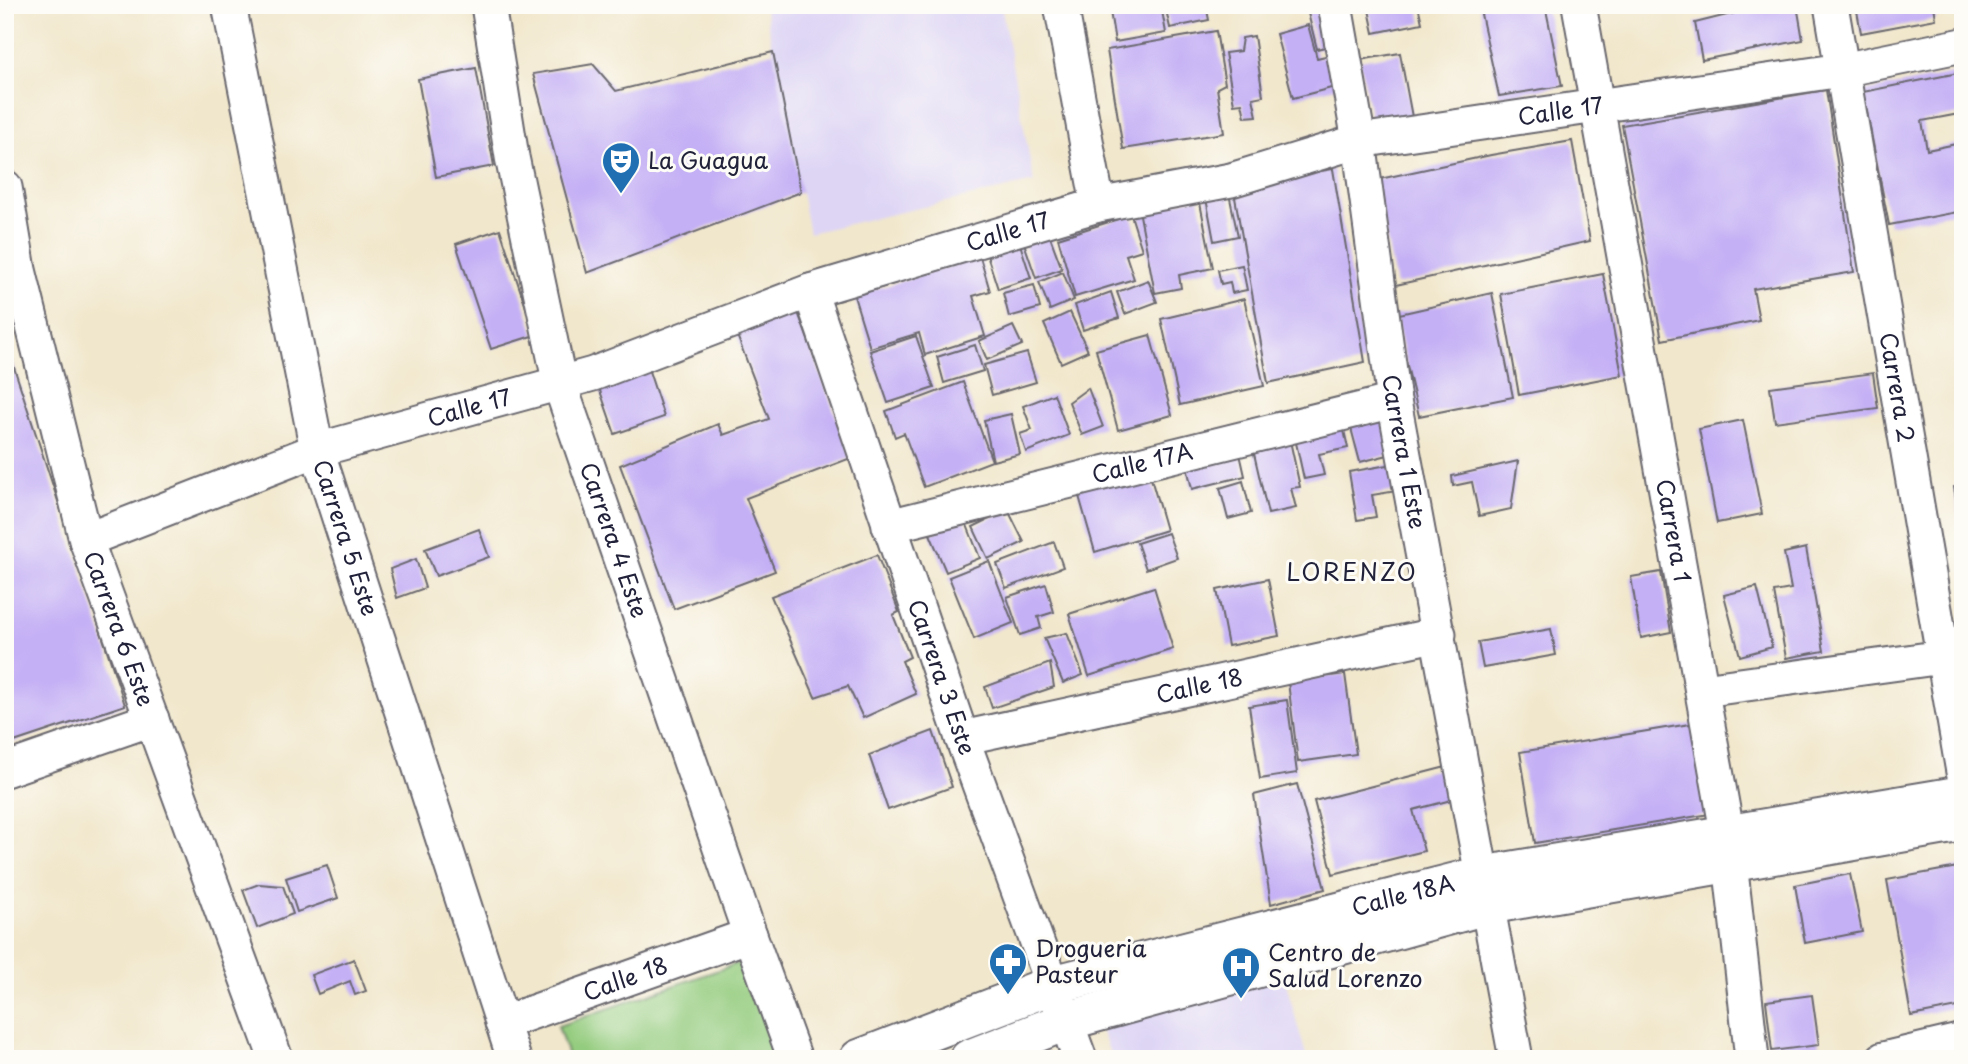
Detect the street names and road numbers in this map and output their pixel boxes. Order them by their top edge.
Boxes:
street label: Calle 17 [1515,86,1605,133]
street label: Calle 17 [961,201,1054,260]
street label: Carrera 2 [1872,329,1925,445]
street label: Carrera 1 Este [1375,372,1436,531]
street label: Calle 17 [423,378,515,435]
street label: Calle 17A [1088,432,1196,491]
street label: Carrera 5 Este [305,455,389,620]
street label: Carrera 4 Este [572,457,658,622]
street label: Carrera 1 [1648,476,1701,585]
street label: Carrera 6 Este [75,546,164,711]
street label: Carrera 3 Este [900,594,986,760]
street label: Calle 18 [1152,658,1246,711]
street label: Calle 18A [1348,864,1458,924]
street label: Calle 18 [578,947,672,1009]

